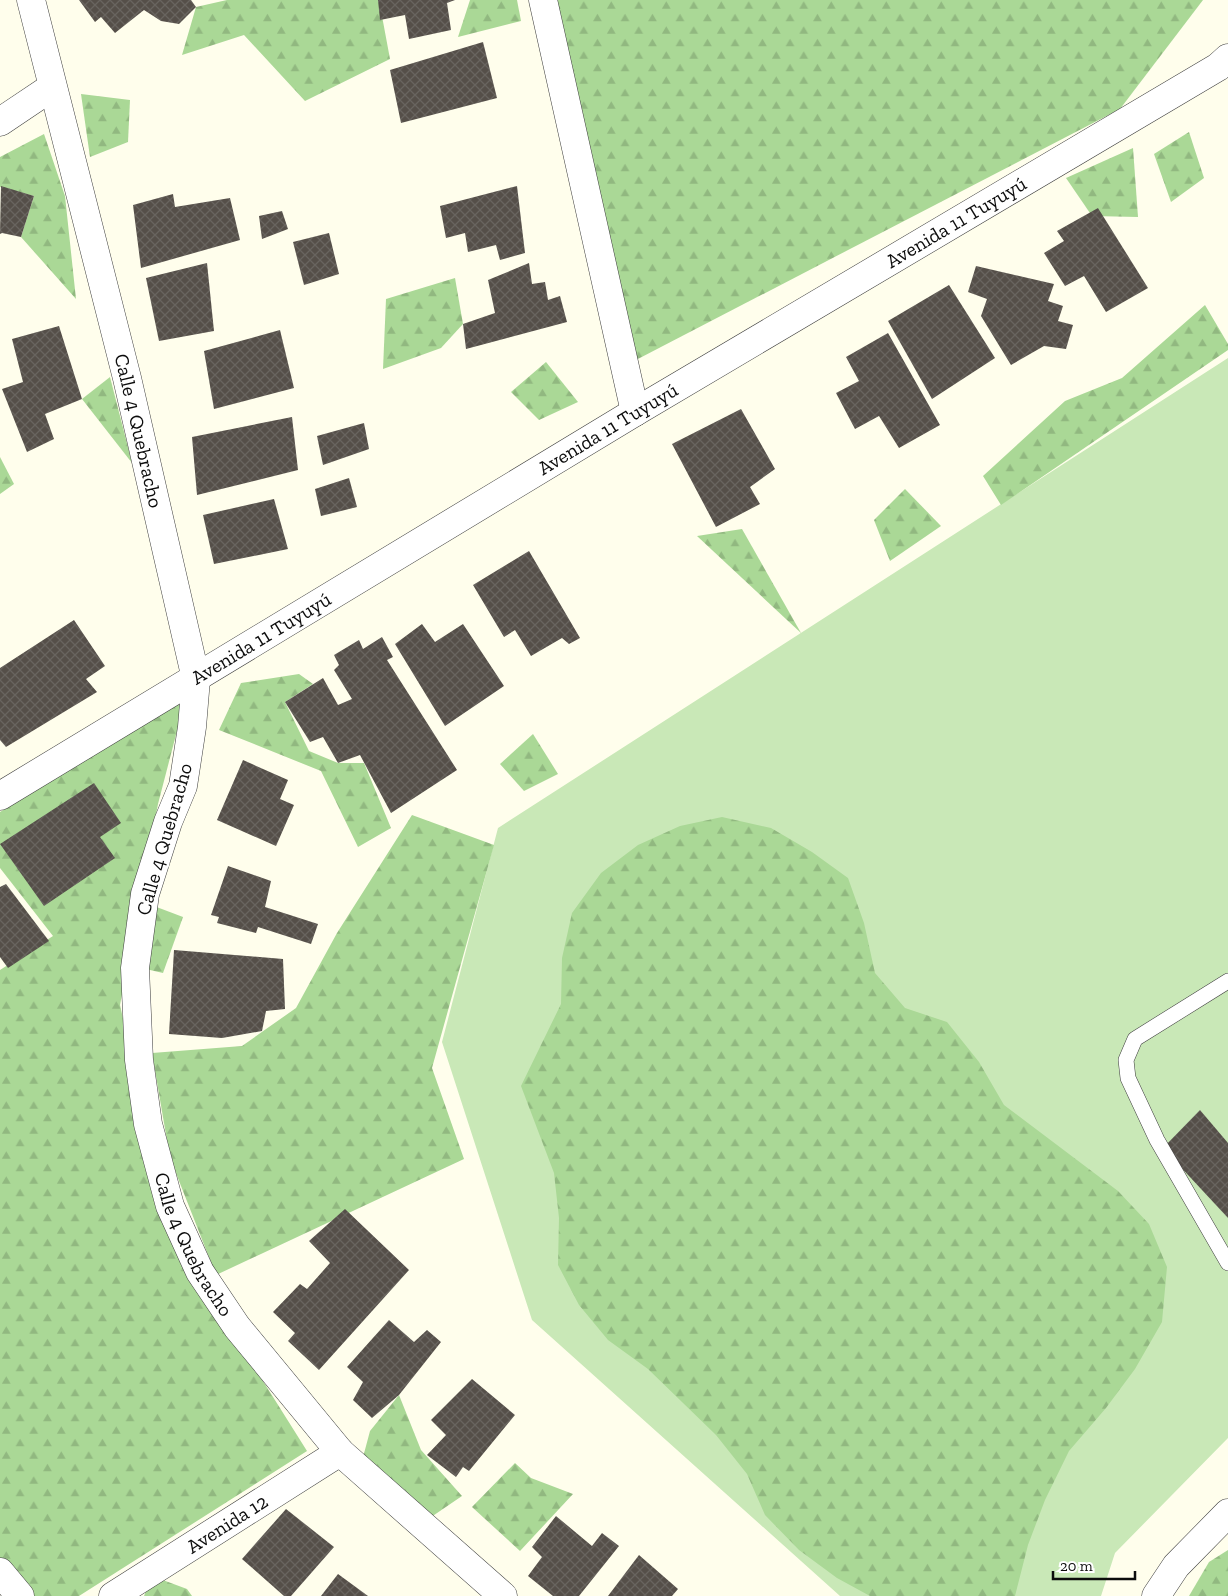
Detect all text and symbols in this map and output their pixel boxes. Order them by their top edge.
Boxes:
street label: Avenida 11 Tuyuyú [881,171,1031,273]
street label: Calle 4 Quebracho [109,351,168,510]
street label: Avenida 11 Tuyuyú [533,377,682,480]
street label: Avenida 11 Tuyuyú [187,587,335,690]
street label: Calle 4 Quebracho [131,760,197,918]
street label: Calle 4 Quebracho [150,1170,238,1321]
street label: Avenida 12 [182,1489,272,1558]
scale bar [1053,1548,1136,1580]
text: 20 m [1060,1557,1093,1575]

